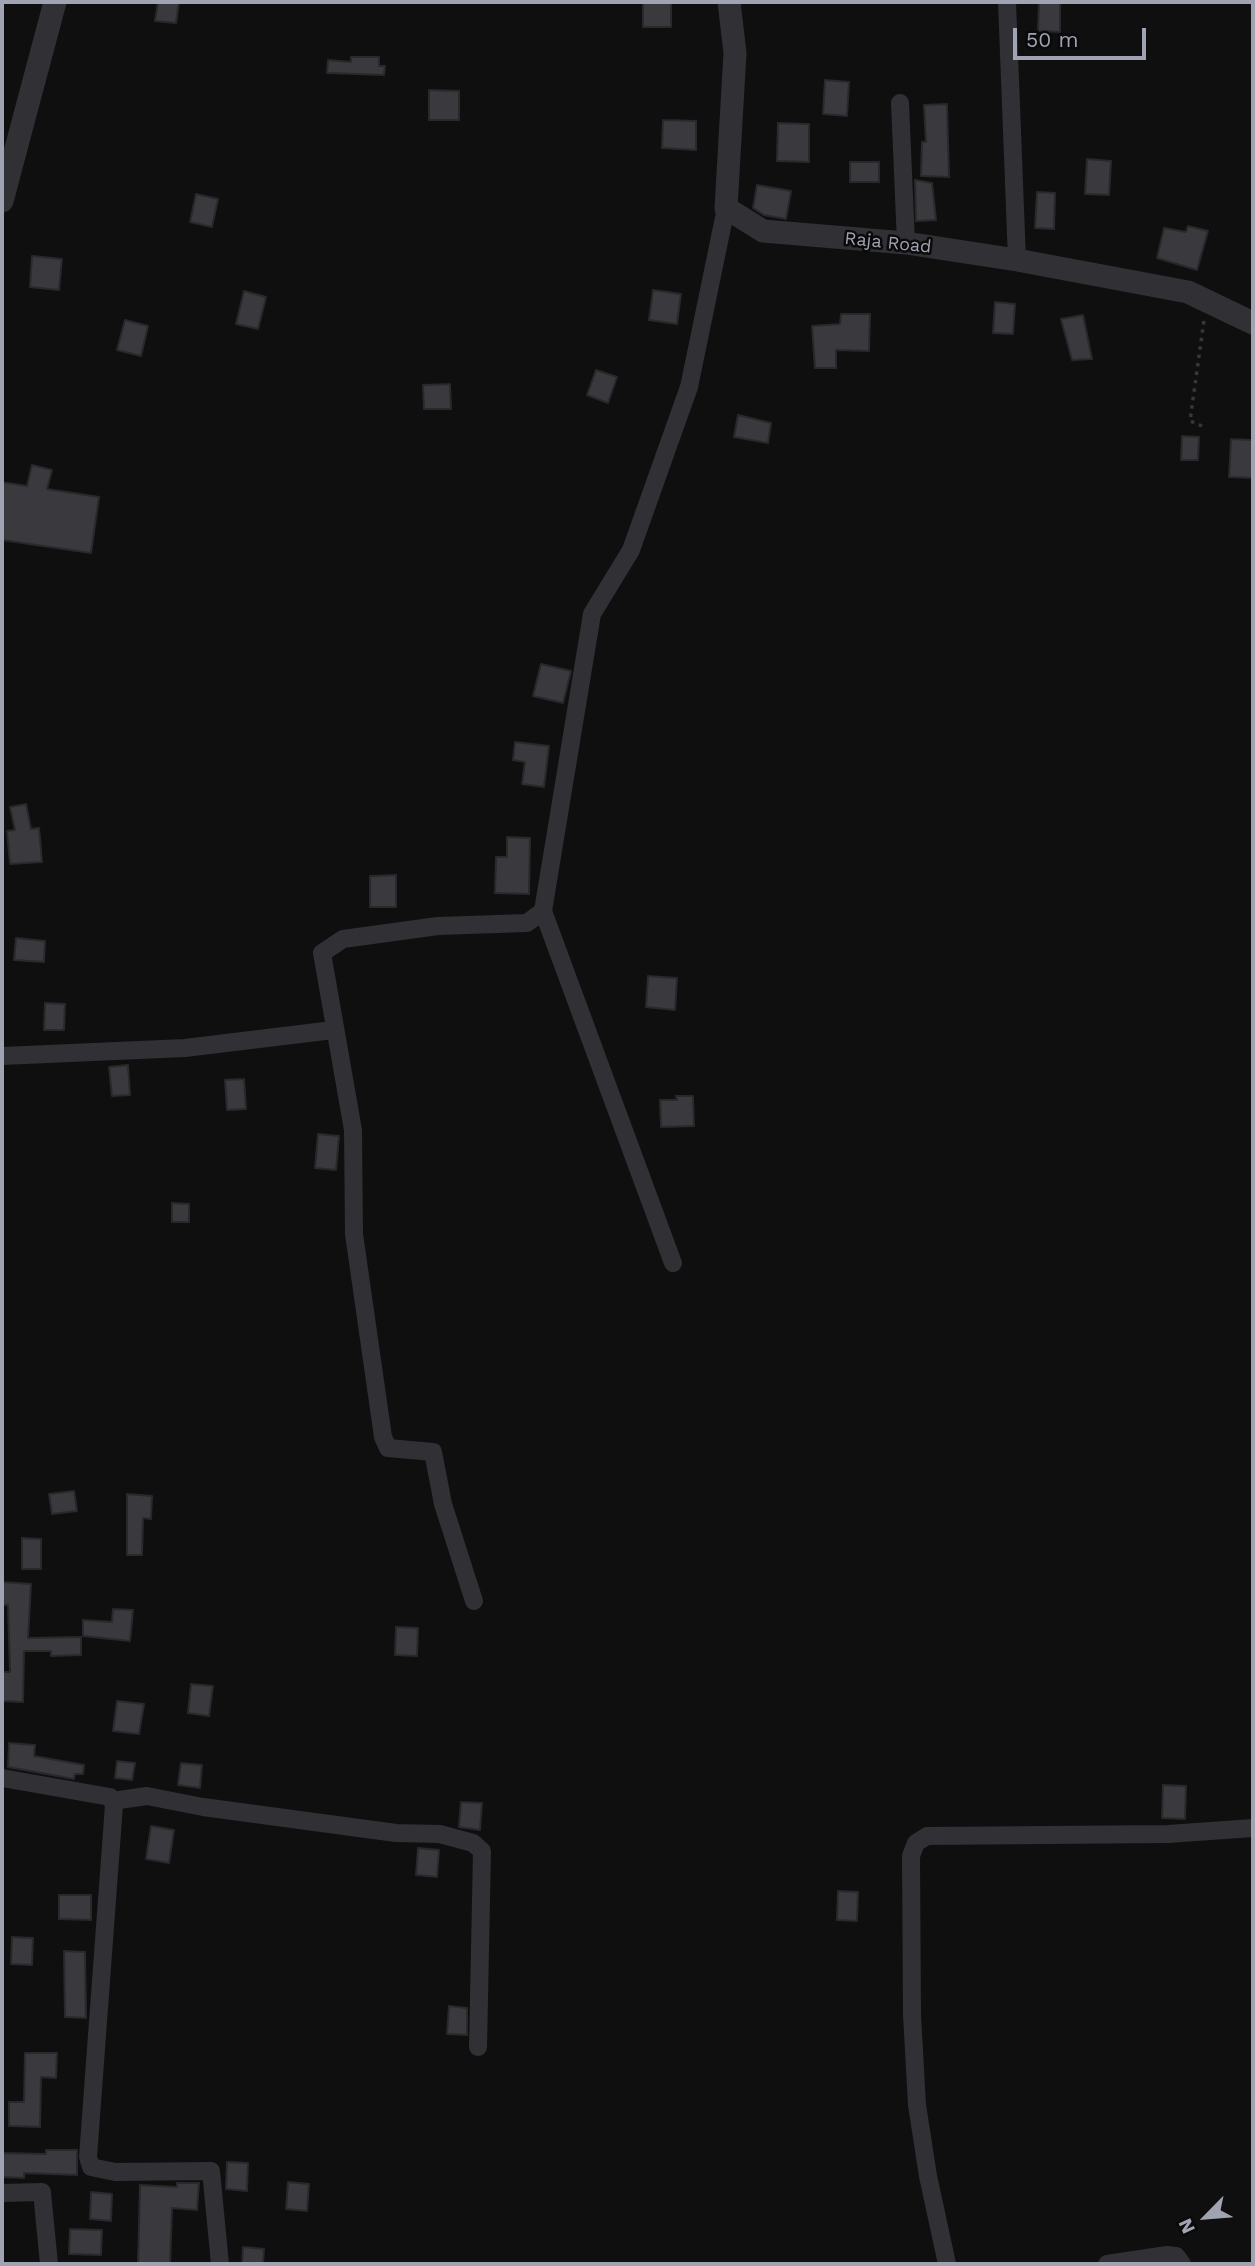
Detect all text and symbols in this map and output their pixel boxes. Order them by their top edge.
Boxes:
scale bar [1017,14,1150,58]
text: 50 m [1026,27,1078,52]
street label: Raja Road [844,228,932,258]
north arrow [1171,2182,1241,2252]
text: N [1173,2215,1200,2237]

